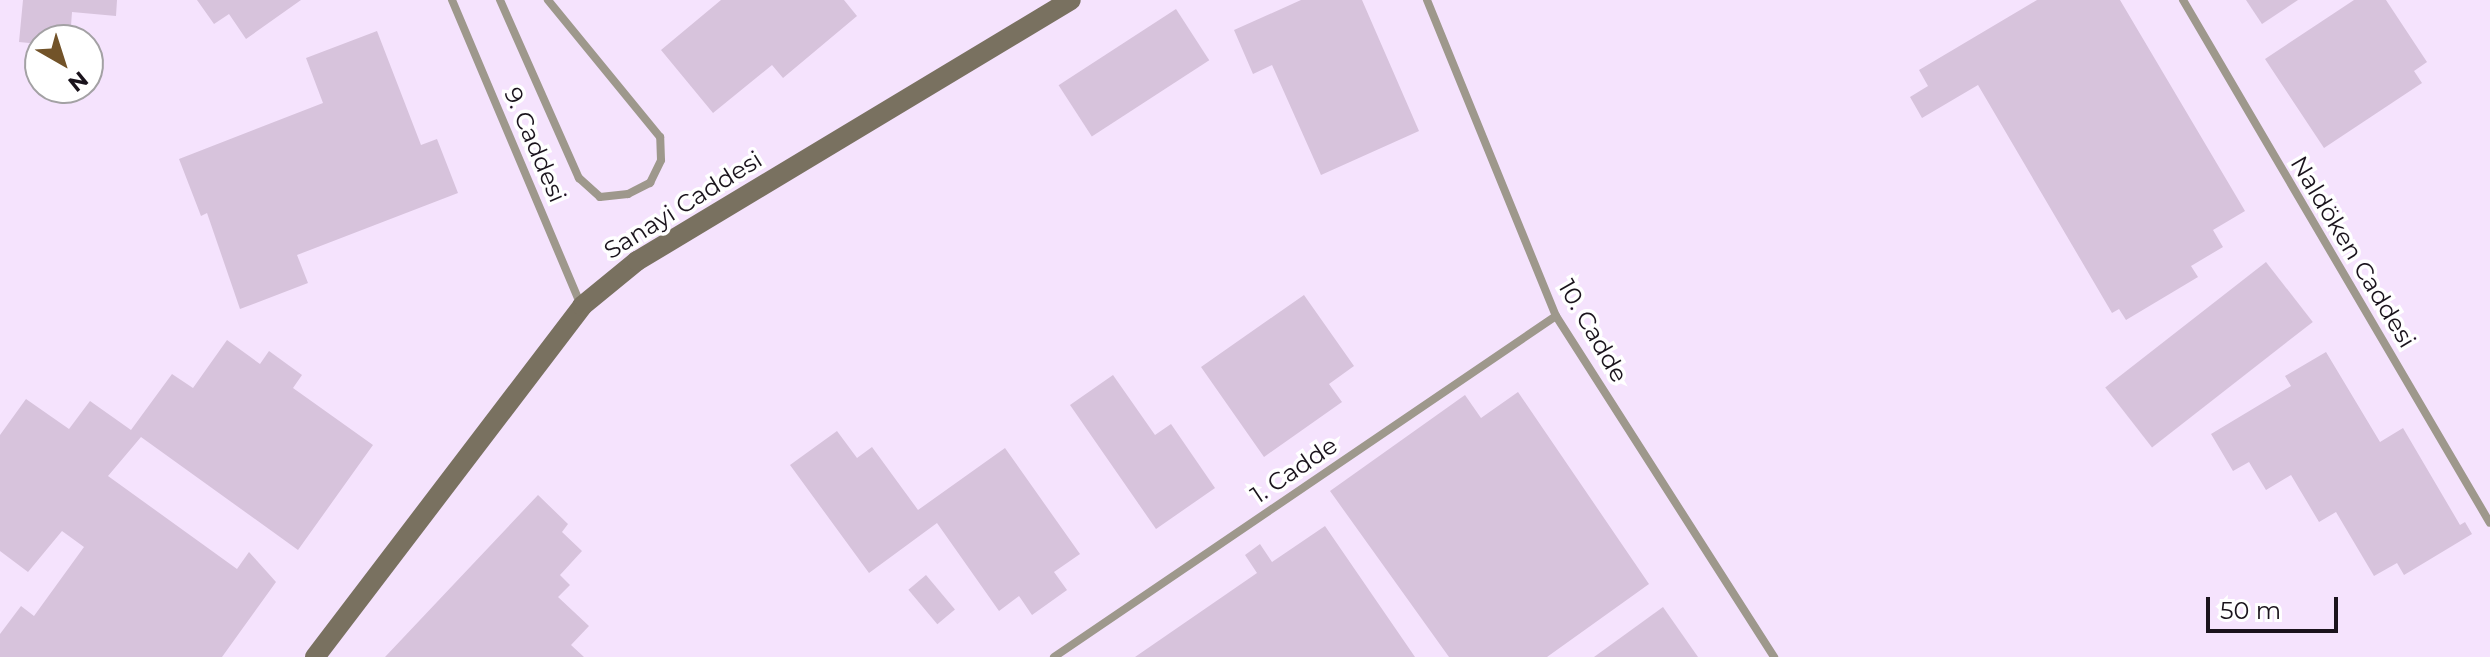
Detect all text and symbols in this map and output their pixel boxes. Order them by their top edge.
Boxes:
north arrow [24,24,104,104]
text: N [63,65,94,98]
street label: 9. Caddesi [498,83,572,207]
street label: Sanayi Caddesi [599,145,767,265]
street label: Naldöken Caddesi [2284,151,2422,353]
street label: 10. Cadde [1552,275,1634,387]
street label: 1. Cadde [1245,431,1343,509]
scale bar [2210,581,2342,631]
text: 50 m [2220,596,2281,625]

